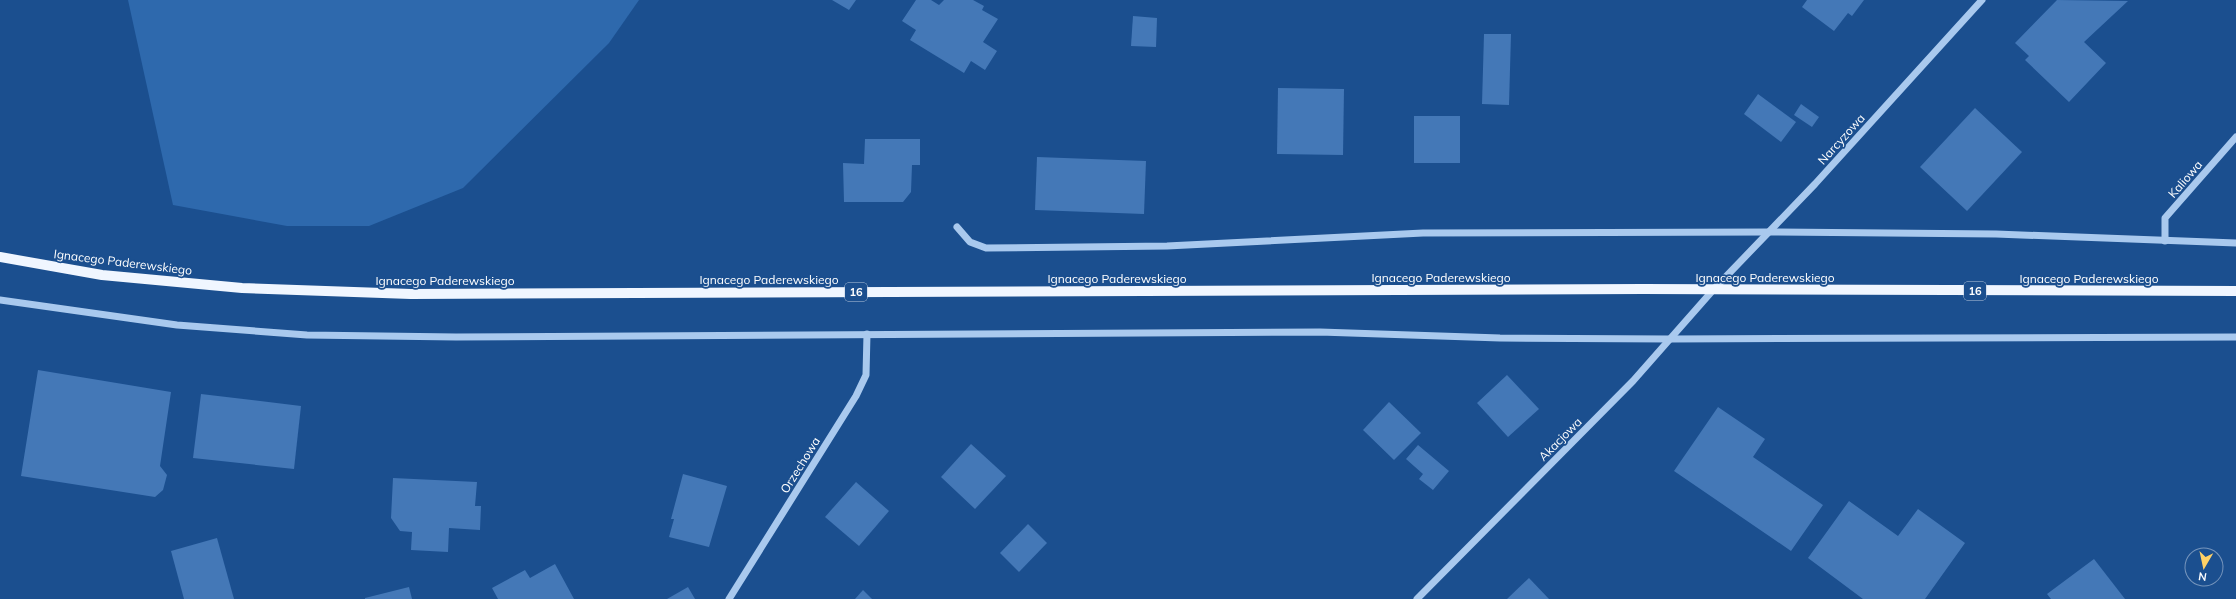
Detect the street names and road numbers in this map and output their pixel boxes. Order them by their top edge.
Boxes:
street label: Narcyzowa [1814,111,1868,167]
street label: Kaliowa [2165,157,2205,201]
street label: Ignacego Paderewskiego [53,246,193,278]
street label: Ignacego Paderewskiego [1371,270,1511,285]
street label: Ignacego Paderewskiego [1695,270,1835,285]
street label: Ignacego Paderewskiego [1047,271,1187,286]
street label: Ignacego Paderewskiego [2019,271,2159,286]
street label: Ignacego Paderewskiego [699,272,839,287]
street label: Ignacego Paderewskiego [375,273,515,288]
road number: 16 [1964,282,1986,300]
road number: 16 [845,283,867,301]
street label: Akacjowa [1535,414,1585,464]
street label: Orzechowa [777,434,823,496]

